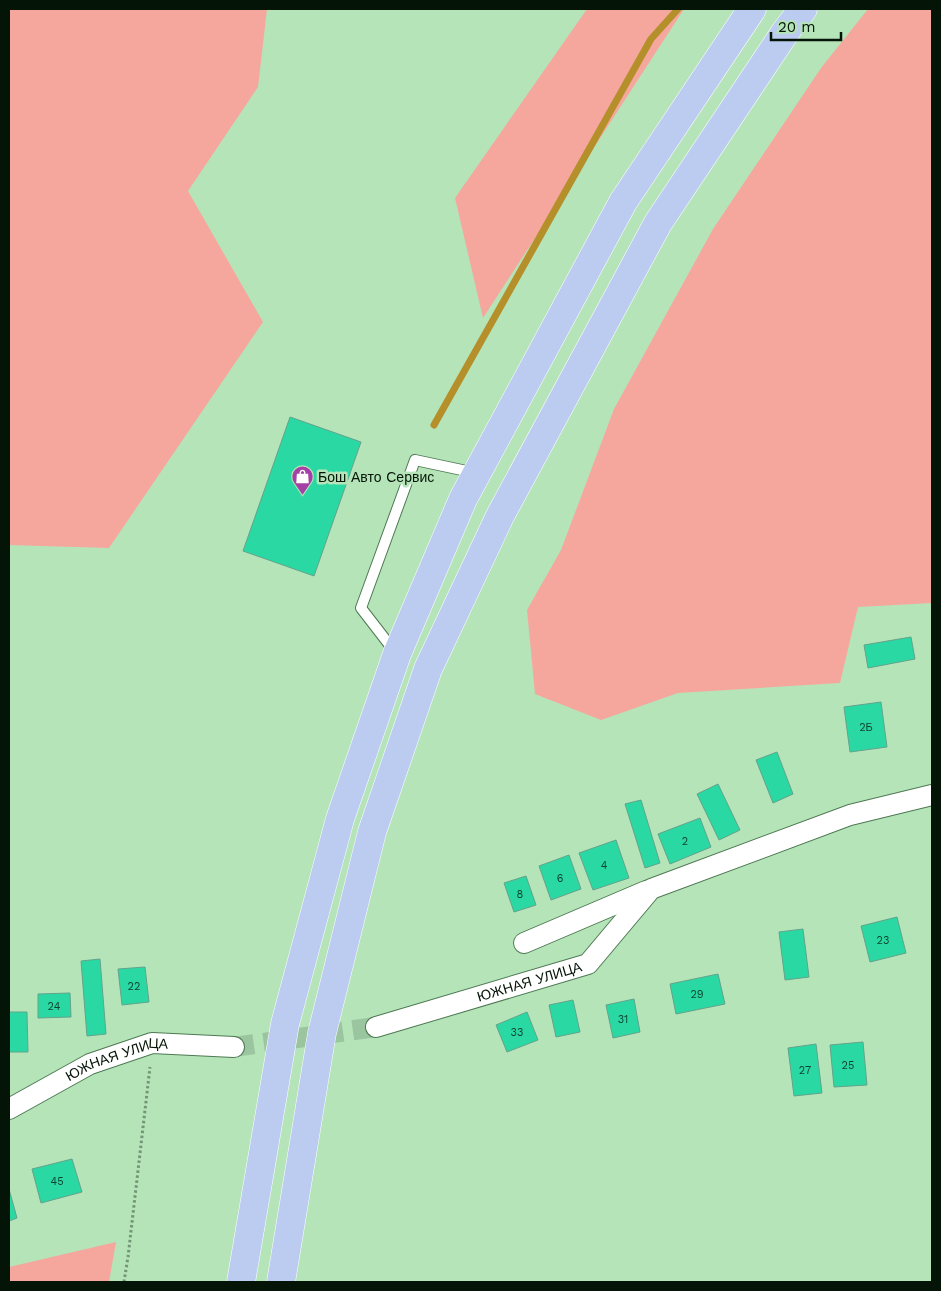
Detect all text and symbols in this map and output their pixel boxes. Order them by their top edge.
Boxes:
scale bar [771,10,841,42]
text: 20 m [778,18,816,36]
shop icon: Бош Авто Сервис [290,465,314,496]
place label: Бош Авто Сервис [318,469,434,485]
house number: 2Б [859,721,873,734]
house number: 2 [682,835,688,848]
house number: 4 [601,859,608,872]
house number: 6 [557,872,564,885]
house number: 8 [517,888,524,901]
house number: 23 [877,934,889,947]
street label: ЮЖНАЯ УЛИЦА [475,958,584,1005]
house number: 22 [128,980,140,993]
house number: 29 [690,988,704,1001]
house number: 24 [48,1000,61,1013]
house number: 31 [618,1013,628,1026]
house number: 33 [511,1026,523,1039]
street label: ЮЖНАЯ УЛИЦА [63,1035,169,1084]
house number: 25 [842,1059,854,1072]
house number: 27 [799,1064,811,1077]
house number: 45 [50,1175,64,1188]

